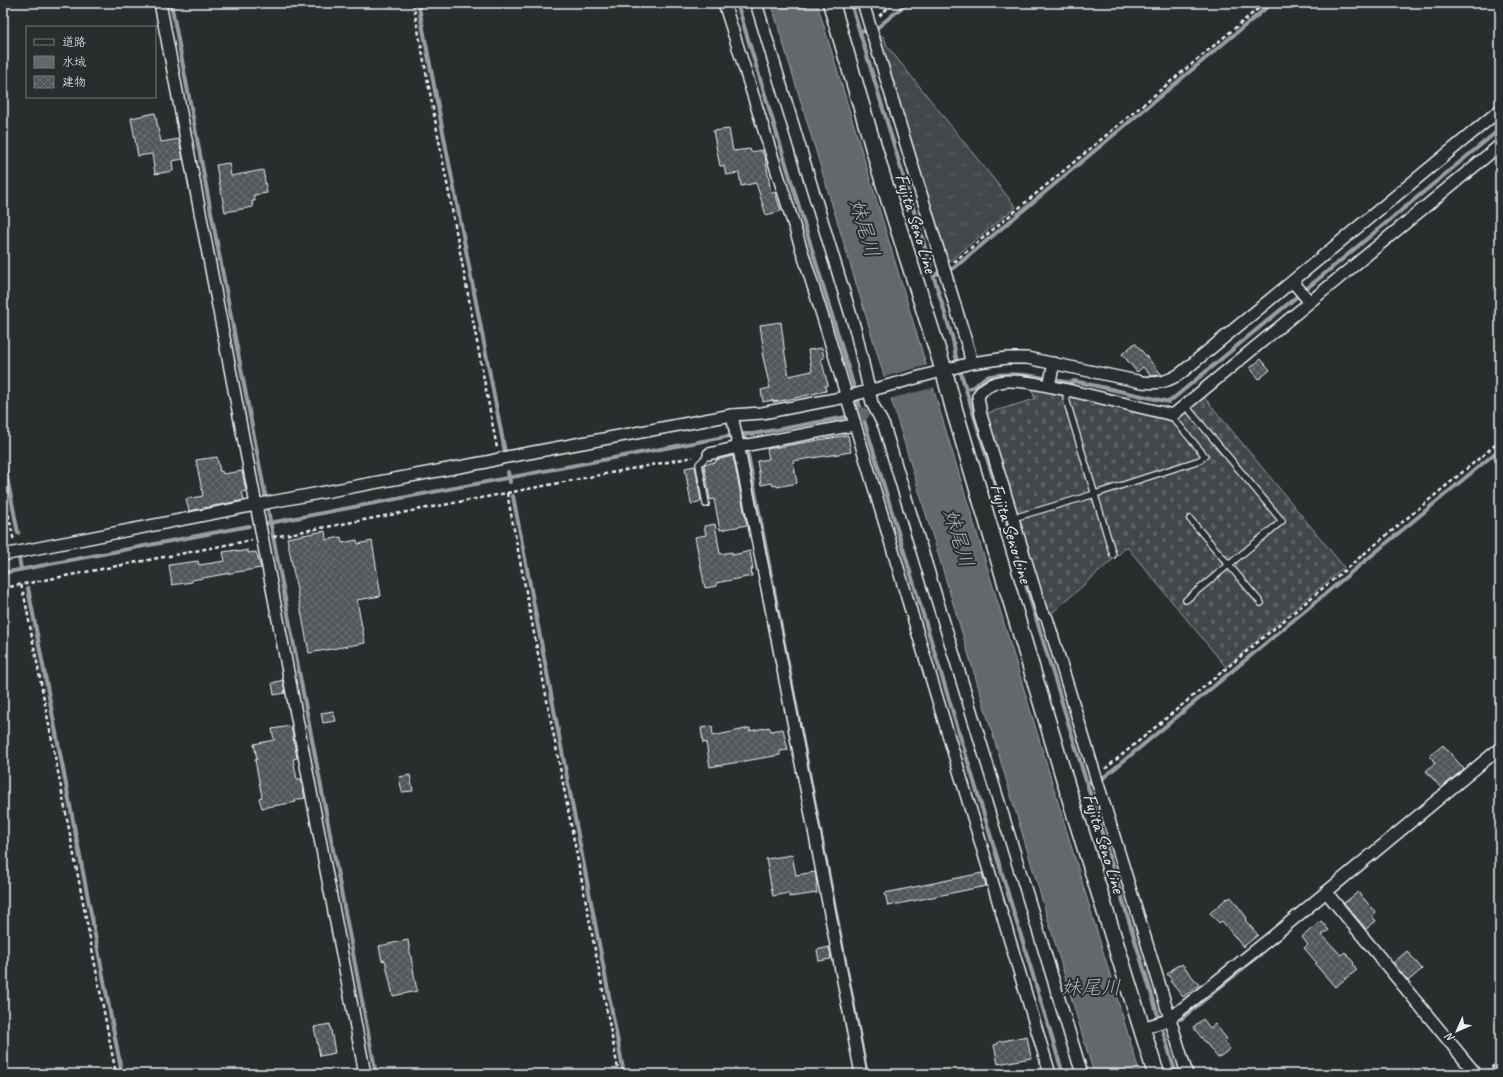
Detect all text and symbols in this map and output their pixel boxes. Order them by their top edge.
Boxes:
legend [26,26,156,98]
text: 道路 [62,34,86,50]
text: 水域 [62,54,86,70]
text: 建物 [62,74,86,90]
street label: Fujita Seno Line [890,171,943,278]
water label: 妹尾川 [844,196,885,260]
street label: Fujita Seno Line [985,481,1038,588]
water label: 妹尾川 [938,506,979,570]
street label: Fujita Seno Line [1078,791,1131,898]
water label: 妹尾川 [1061,975,1121,1000]
north arrow [1437,1011,1477,1051]
text: N [1441,1029,1457,1045]

